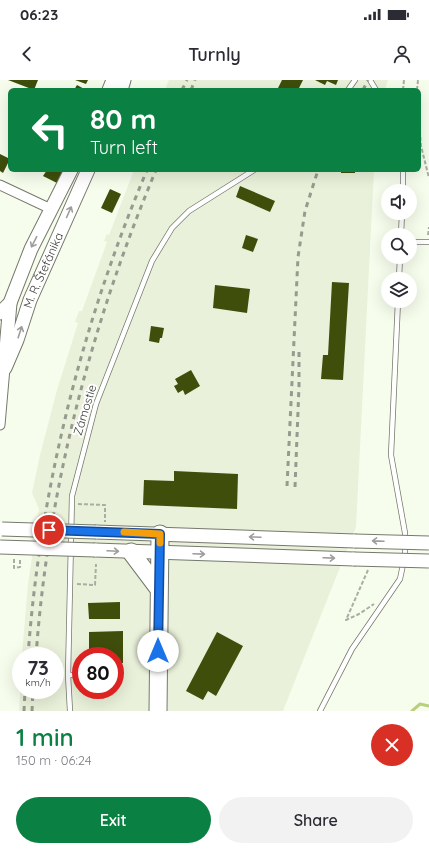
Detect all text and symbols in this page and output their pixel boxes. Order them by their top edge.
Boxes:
text: 06:23 [20,5,58,24]
icon: back [16,43,38,65]
text: Turnly [188,43,241,66]
icon: person [391,43,413,65]
text: 80 m [90,101,156,136]
icon: left [24,104,76,156]
text: Turn left [90,136,158,159]
map controls [381,184,417,308]
button: sound [381,184,417,220]
one-way arrow [66,206,73,218]
button: search [381,228,417,264]
street label: M. R. Štefánika [20,230,66,310]
one-way arrow [30,236,37,248]
button: layers [381,272,417,308]
one-way arrow [17,326,24,339]
street label: Zámostie [70,382,99,437]
pin [32,513,66,547]
icon: arrive [38,519,60,541]
one-way arrow [249,533,262,541]
one-way arrow [372,537,385,545]
one-way arrow [106,547,119,555]
one-way arrow [192,550,205,558]
one-way arrow [322,554,335,562]
position arrow [137,630,179,672]
speed limit sign: 80 [72,647,124,699]
text: 73 [27,655,49,680]
text: km/h [25,676,51,689]
text: 1 min [16,722,74,752]
button: close [371,724,413,766]
text: 150 m · 06:24 [16,752,92,768]
button: Exit [16,797,211,843]
button: Share [219,797,413,843]

